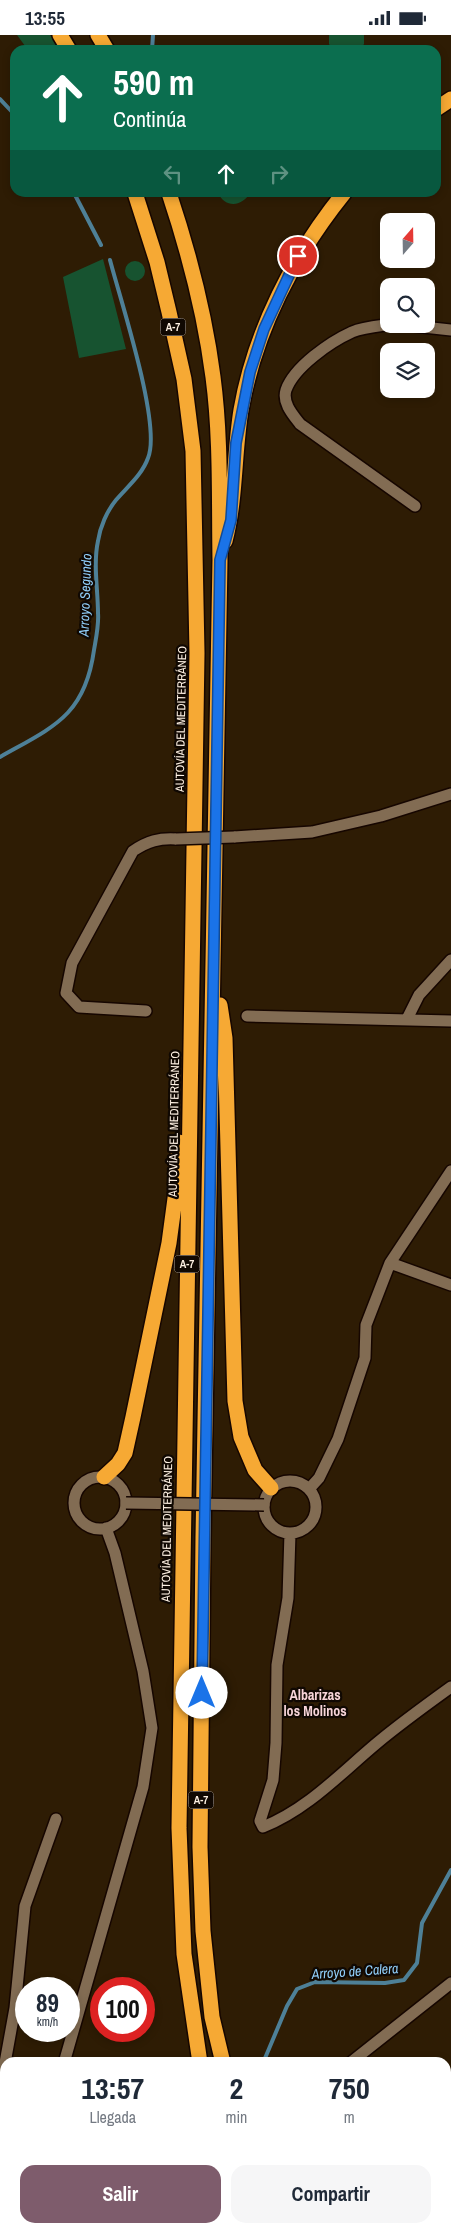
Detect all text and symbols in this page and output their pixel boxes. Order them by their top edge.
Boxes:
text: 13:55 [25,5,65,31]
text: 590 m [113,59,194,106]
icon: ahead [30,65,95,130]
text: Continúa [113,104,186,134]
icon: left [159,160,187,188]
icon: ahead [212,160,240,188]
icon: right [265,160,293,188]
north arrow [380,213,435,267]
map controls [380,213,435,398]
pin [277,235,319,277]
icon: arrive [284,242,312,270]
button: search [380,278,435,333]
road number: A-7 [160,319,186,335]
button: layers [380,343,435,398]
water label: Arroyo Segundo [75,553,95,638]
street label: AUTOVÍA DEL MEDITERRÁNEO [172,646,190,793]
street label: AUTOVÍA DEL MEDITERRÁNEO [165,1051,183,1198]
road number: A-7 [174,1255,200,1273]
street label: AUTOVÍA DEL MEDITERRÁNEO [158,1456,176,1603]
position arrow [175,1666,227,1718]
district label: Albarizas los Molinos [283,1686,347,1720]
road number: A-7 [188,1791,214,1809]
water label: Arroyo de Calera [310,1959,399,1983]
speed limit sign: 100 [90,1977,155,2042]
text: 89 [36,1986,59,2020]
text: km/h [37,2014,58,2030]
text: 13:57 [81,2068,144,2108]
text: 2 [230,2068,243,2108]
text: 750 [329,2068,370,2108]
text: Llegada [89,2106,136,2128]
text: min [225,2106,247,2128]
text: m [344,2106,355,2128]
button: Salir [20,2165,221,2223]
button: Compartir [231,2165,431,2223]

